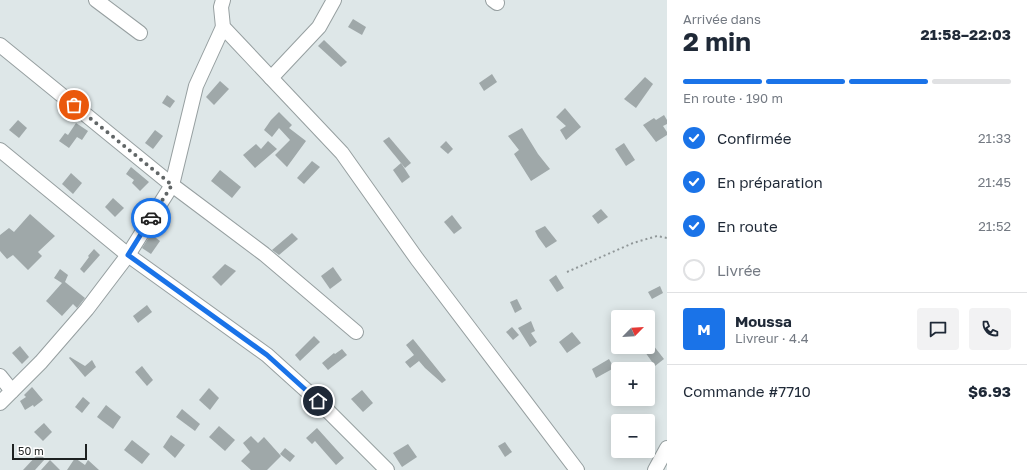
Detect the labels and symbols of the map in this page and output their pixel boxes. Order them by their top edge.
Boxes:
pin [57,88,91,122]
courier [131,198,171,238]
north arrow [611,310,655,354]
pin [301,384,335,418]
scale bar [12,442,87,461]

